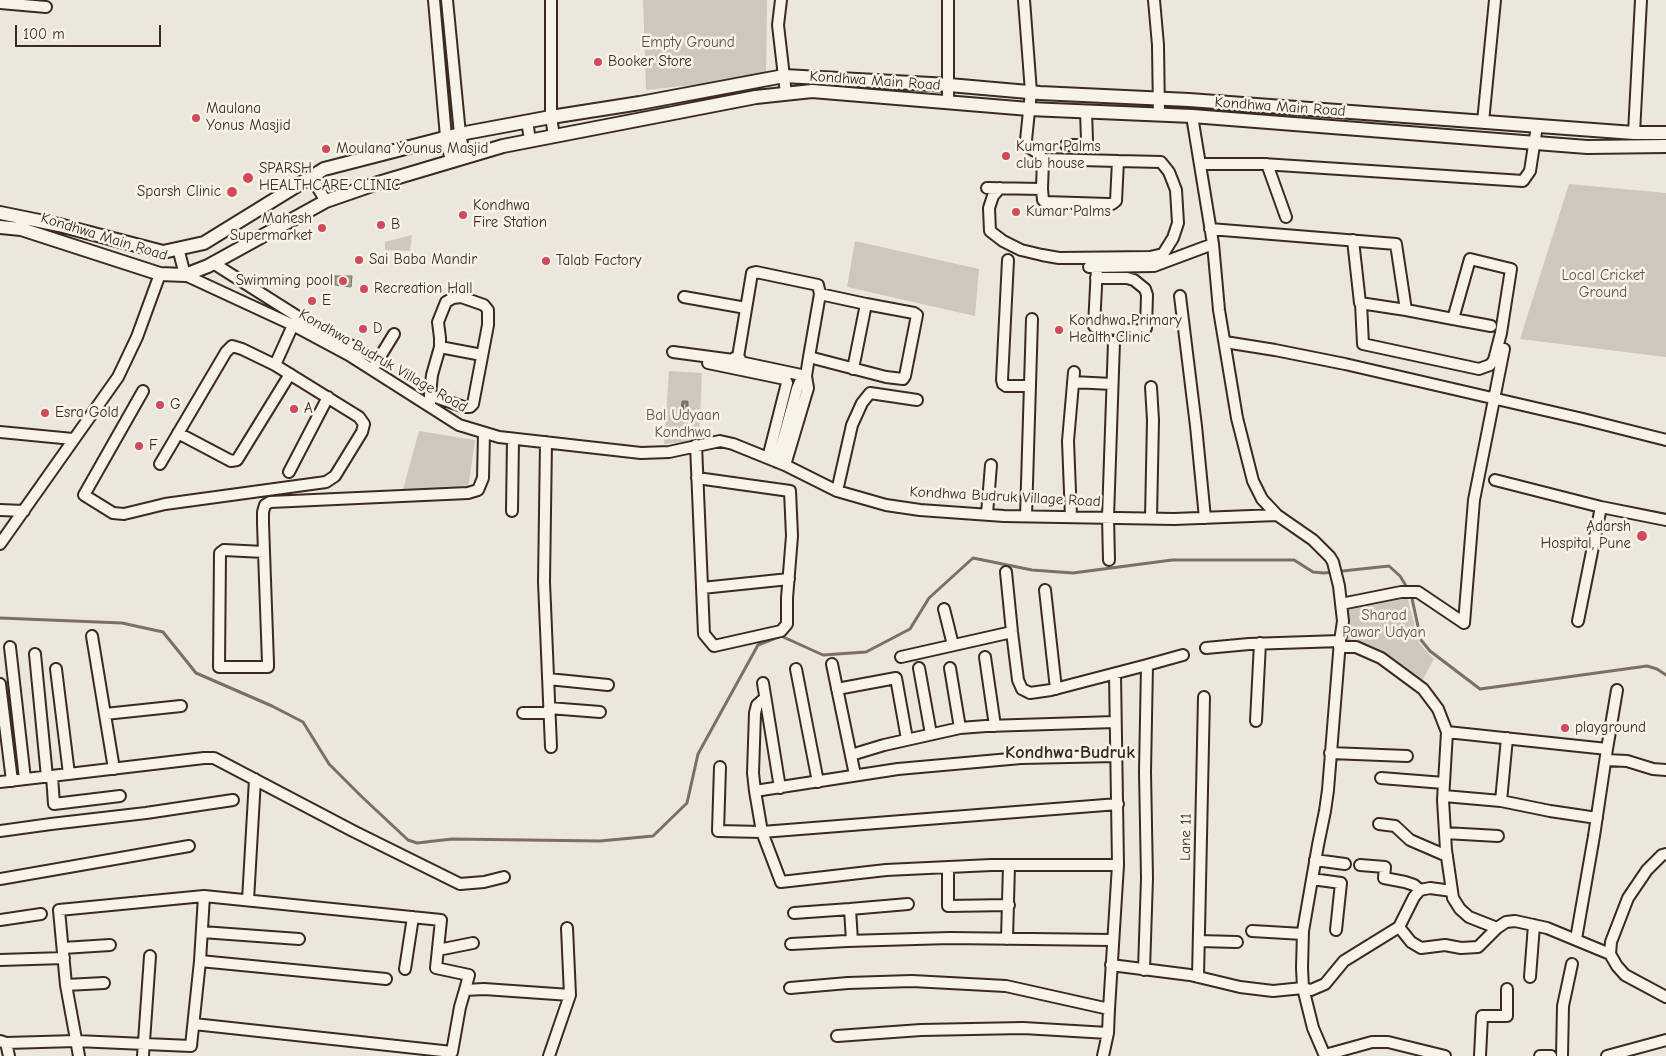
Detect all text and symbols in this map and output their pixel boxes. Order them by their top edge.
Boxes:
scale bar [18,15,164,47]
text: 100 m [23,25,65,43]
park label: Empty Ground [641,34,735,52]
place label: Booker Store [608,53,692,71]
marker: Booker Store [592,56,604,68]
street label: Kondhwa Main Road [809,67,941,95]
street label: Kondhwa Main Road [1214,93,1346,121]
place label: Maulana Yonus Masjid [206,100,291,135]
marker: Maulana Yonus Masjid [190,112,202,124]
place label: Kumar Palms club house [1016,138,1101,173]
place label: Moulana Younus Masjid [336,140,489,158]
marker: Moulana Younus Masjid [320,143,332,155]
marker: Kumar Palms club house [1000,150,1012,162]
place label: SPARSH HEALTHCARE CLINIC [259,160,400,195]
marker: SPARSH HEALTHCARE CLINIC [241,171,255,185]
place label: Sparsh Clinic [137,183,221,201]
marker: Sparsh Clinic [225,185,239,199]
place label: Kondhwa Fire Station [473,197,547,232]
place label: Kumar Palms [1026,203,1111,221]
marker: Kumar Palms [1010,206,1022,218]
street label: Kondhwa Main Road [39,209,169,265]
marker: Kondhwa Fire Station [457,209,469,221]
place label: Mahesh Supermarket [230,210,312,245]
place label: B [391,216,400,234]
marker: B [375,219,387,231]
marker: Mahesh Supermarket [316,222,328,234]
place label: Sai Baba Mandir [369,251,477,269]
place label: Talab Factory [556,252,641,270]
marker: Sai Baba Mandir [353,254,365,266]
marker: Talab Factory [540,255,552,267]
park label: Local Cricket Ground [1562,267,1644,302]
place label: Swimming pool [236,272,333,290]
marker: Swimming pool [337,275,349,287]
place label: Recreation Hall [374,280,473,298]
marker: Recreation Hall [358,283,370,295]
place label: E [322,292,331,310]
marker: E [306,295,318,307]
street label: Kondhwa Budruk Village Road [296,305,470,417]
place label: Kondhwa Primary Health Clinic [1069,312,1182,347]
place label: D [373,320,382,338]
marker: D [357,323,369,335]
marker: Kondhwa Primary Health Clinic [1053,324,1065,336]
place label: G [170,396,181,414]
marker: G [154,399,166,411]
place label: A [304,400,313,418]
marker: A [288,403,300,415]
place label: Esra Gold [55,404,119,422]
marker: Esra Gold [39,407,51,419]
park label: Bal Udyaan Kondhwa [646,407,720,442]
place label: F [149,437,158,455]
marker: F [133,440,145,452]
street label: Kondhwa Budruk Village Road [909,483,1101,511]
place label: Adarsh Hospital, Pune [1540,518,1631,553]
marker: Adarsh Hospital, Pune [1635,529,1649,543]
park label: Sharad Pawar Udyan [1342,607,1426,642]
place label: playground [1575,719,1646,737]
marker: playground [1559,722,1571,734]
district label: Kondhwa Budruk [1005,742,1135,764]
street label: Lane 11 [1177,813,1195,861]

